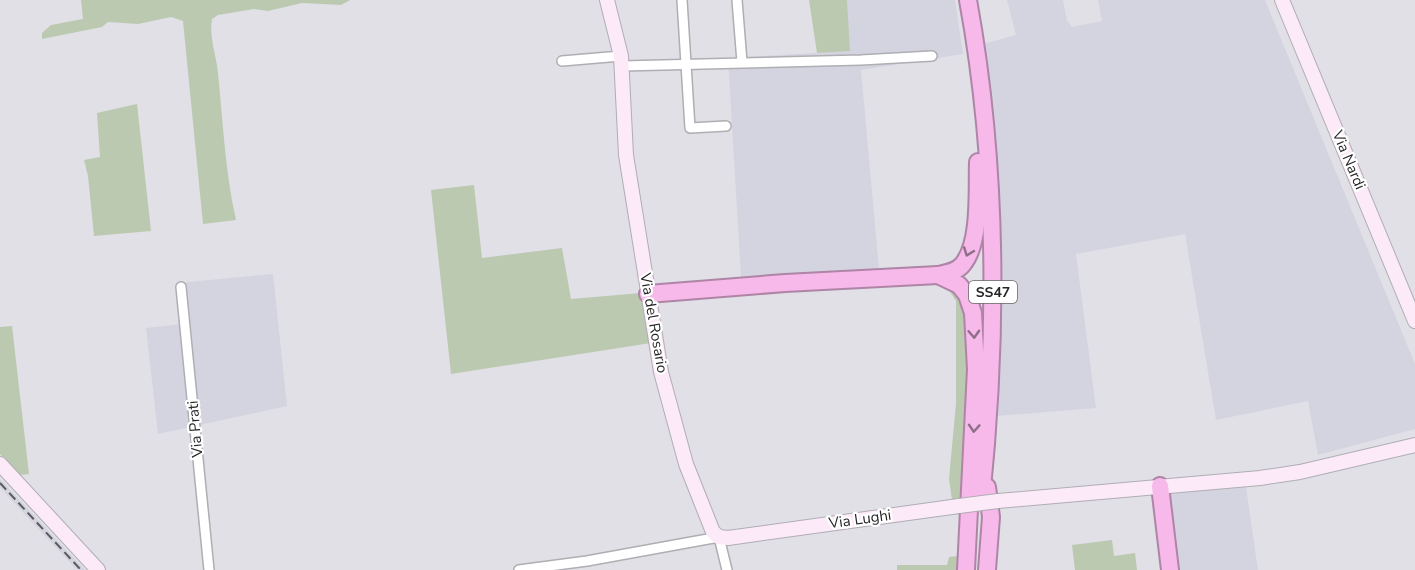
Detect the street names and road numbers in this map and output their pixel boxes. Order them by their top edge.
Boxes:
street label: Via Nardi [1327,127,1370,193]
street label: Via del Rosario [635,270,673,375]
road number: SS47 [969,281,1017,303]
street label: Via Prati [183,400,208,459]
street label: Via Lughi [827,505,893,533]

